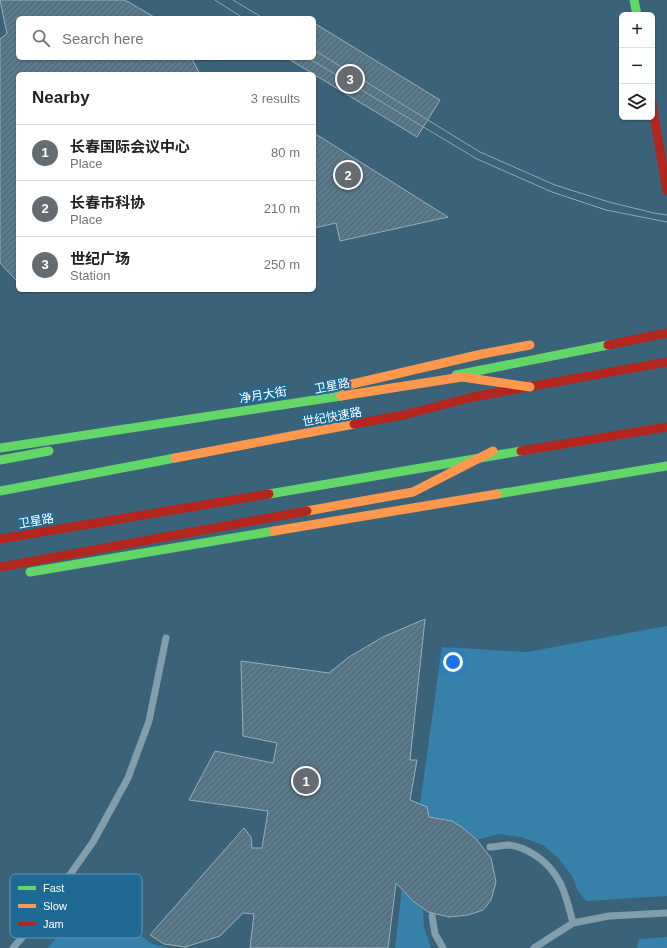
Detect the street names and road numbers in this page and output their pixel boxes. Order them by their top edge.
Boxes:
street label: 卫星路 [313,376,351,396]
street label: 净月大街 [238,384,288,406]
street label: 世纪快速路 [301,405,363,429]
street label: 卫星路 [17,511,55,531]

